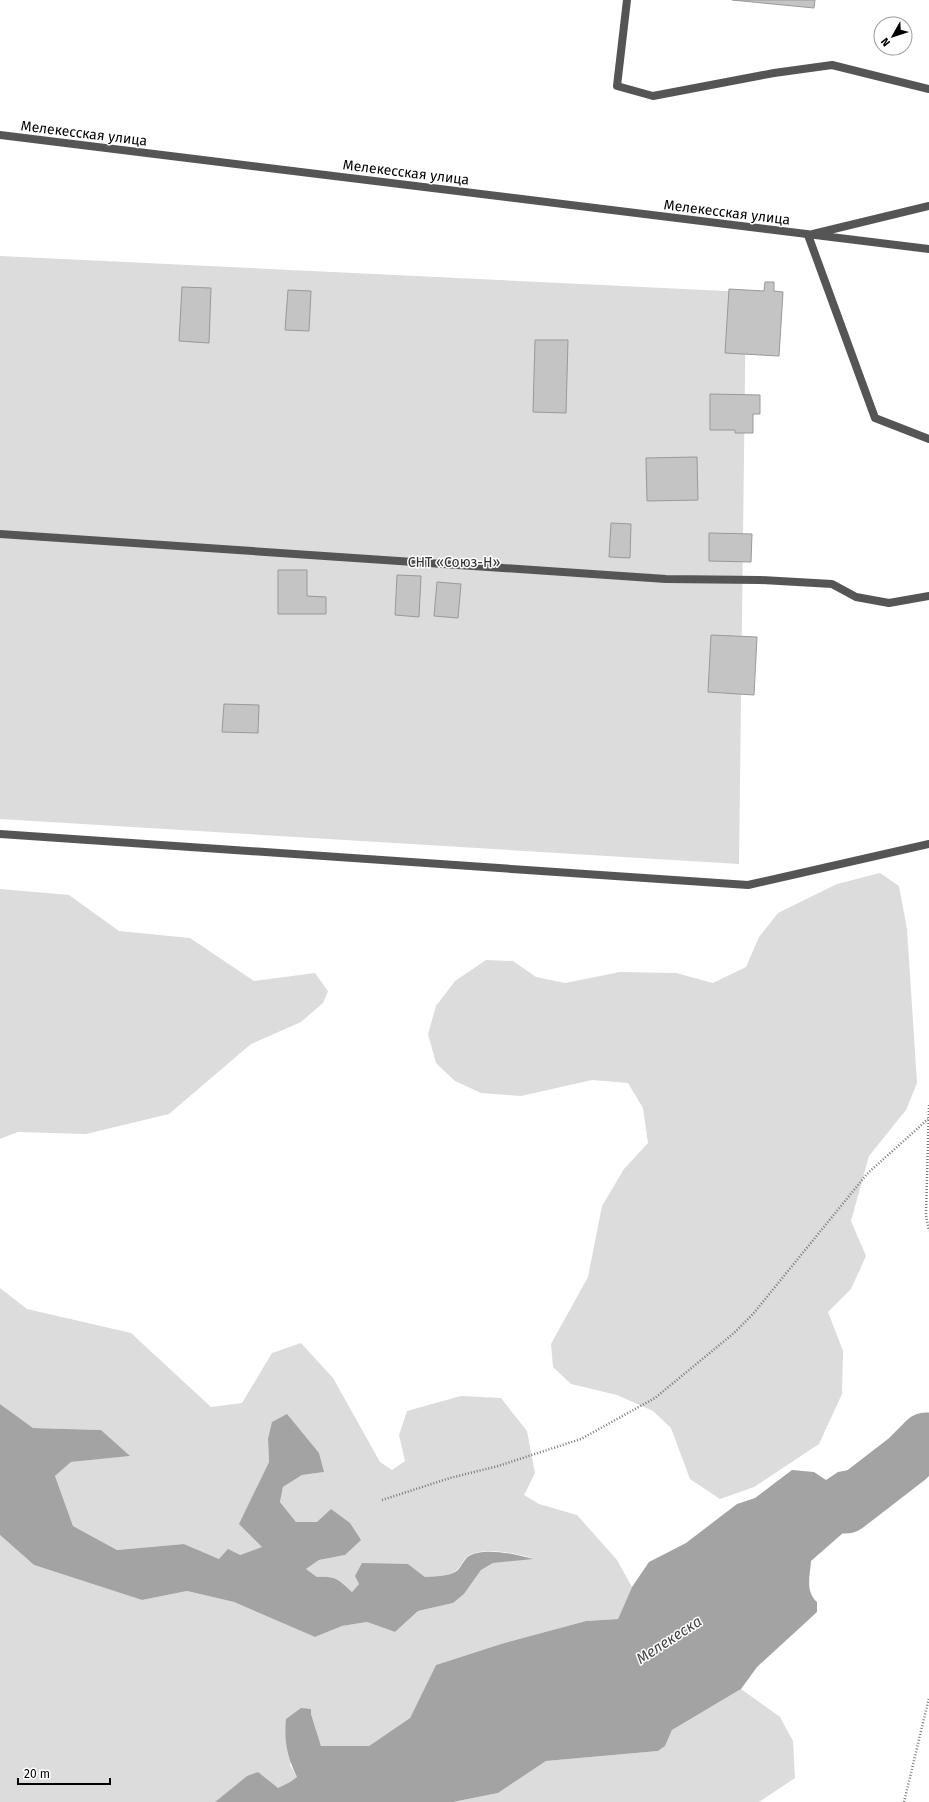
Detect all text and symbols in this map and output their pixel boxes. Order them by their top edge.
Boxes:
north arrow [873,16,913,56]
text: N [878,35,893,49]
street label: Мелекесская улица [20,117,148,150]
street label: Мелекесская улица [342,156,470,189]
street label: Мелекесская улица [663,196,791,229]
park label: СНТ «Союз-Н» [408,554,500,571]
water label: Мелекеска [633,1612,705,1668]
scale bar [18,1760,110,1786]
text: 20 m [24,1767,50,1781]

